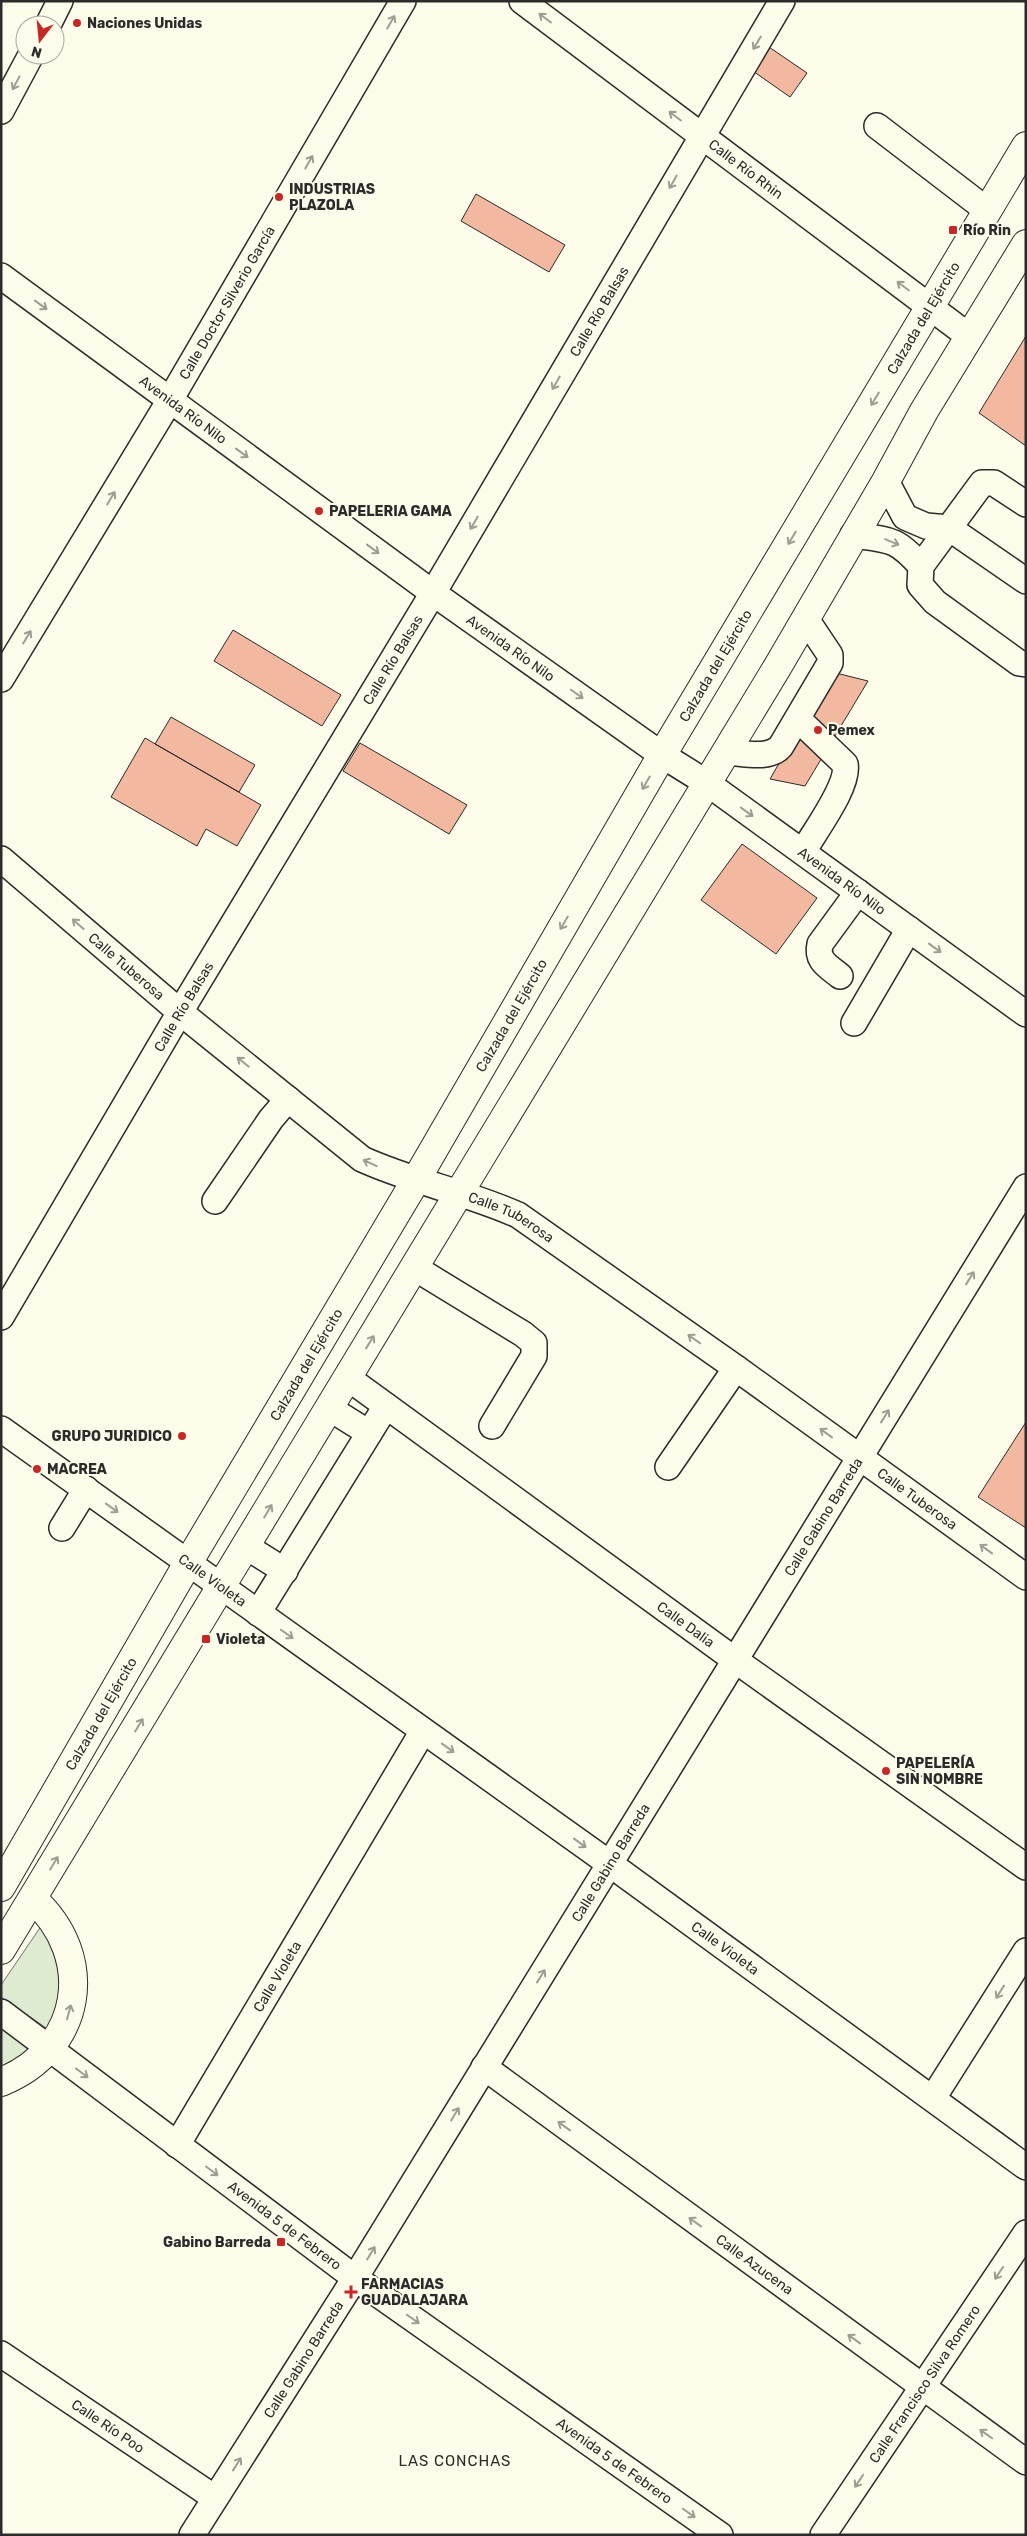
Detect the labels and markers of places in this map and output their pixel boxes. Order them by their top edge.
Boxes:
place label: Naciones Unidas [87,15,202,32]
marker: Naciones Unidas [71,17,83,29]
place label: INDUSTRIAS PLAZOLA [289,181,375,214]
marker: INDUSTRIAS PLAZOLA [273,191,285,203]
place label: Río Rin [963,222,1011,239]
marker: Río Rin [947,224,959,236]
place label: PAPELERIA GAMA [329,503,452,520]
marker: PAPELERIA GAMA [313,505,325,517]
place label: Pemex [828,722,876,739]
marker: Pemex [812,724,824,736]
place label: GRUPO JURIDICO [52,1428,172,1445]
marker: GRUPO JURIDICO [176,1430,188,1442]
place label: MACREA [47,1461,107,1478]
marker: MACREA [31,1463,43,1475]
place label: Violeta [216,1631,265,1648]
marker: Violeta [200,1633,212,1645]
place label: PAPELERÍA SIN NOMBRE [896,1754,983,1788]
marker: PAPELERÍA SIN NOMBRE [880,1765,892,1777]
place label: Gabino Barreda [163,2234,271,2251]
marker: Gabino Barreda [275,2236,287,2248]
place label: FARMACIAS GUADALAJARA [361,2276,468,2309]
marker: FARMACIAS GUADALAJARA [345,2286,357,2298]

